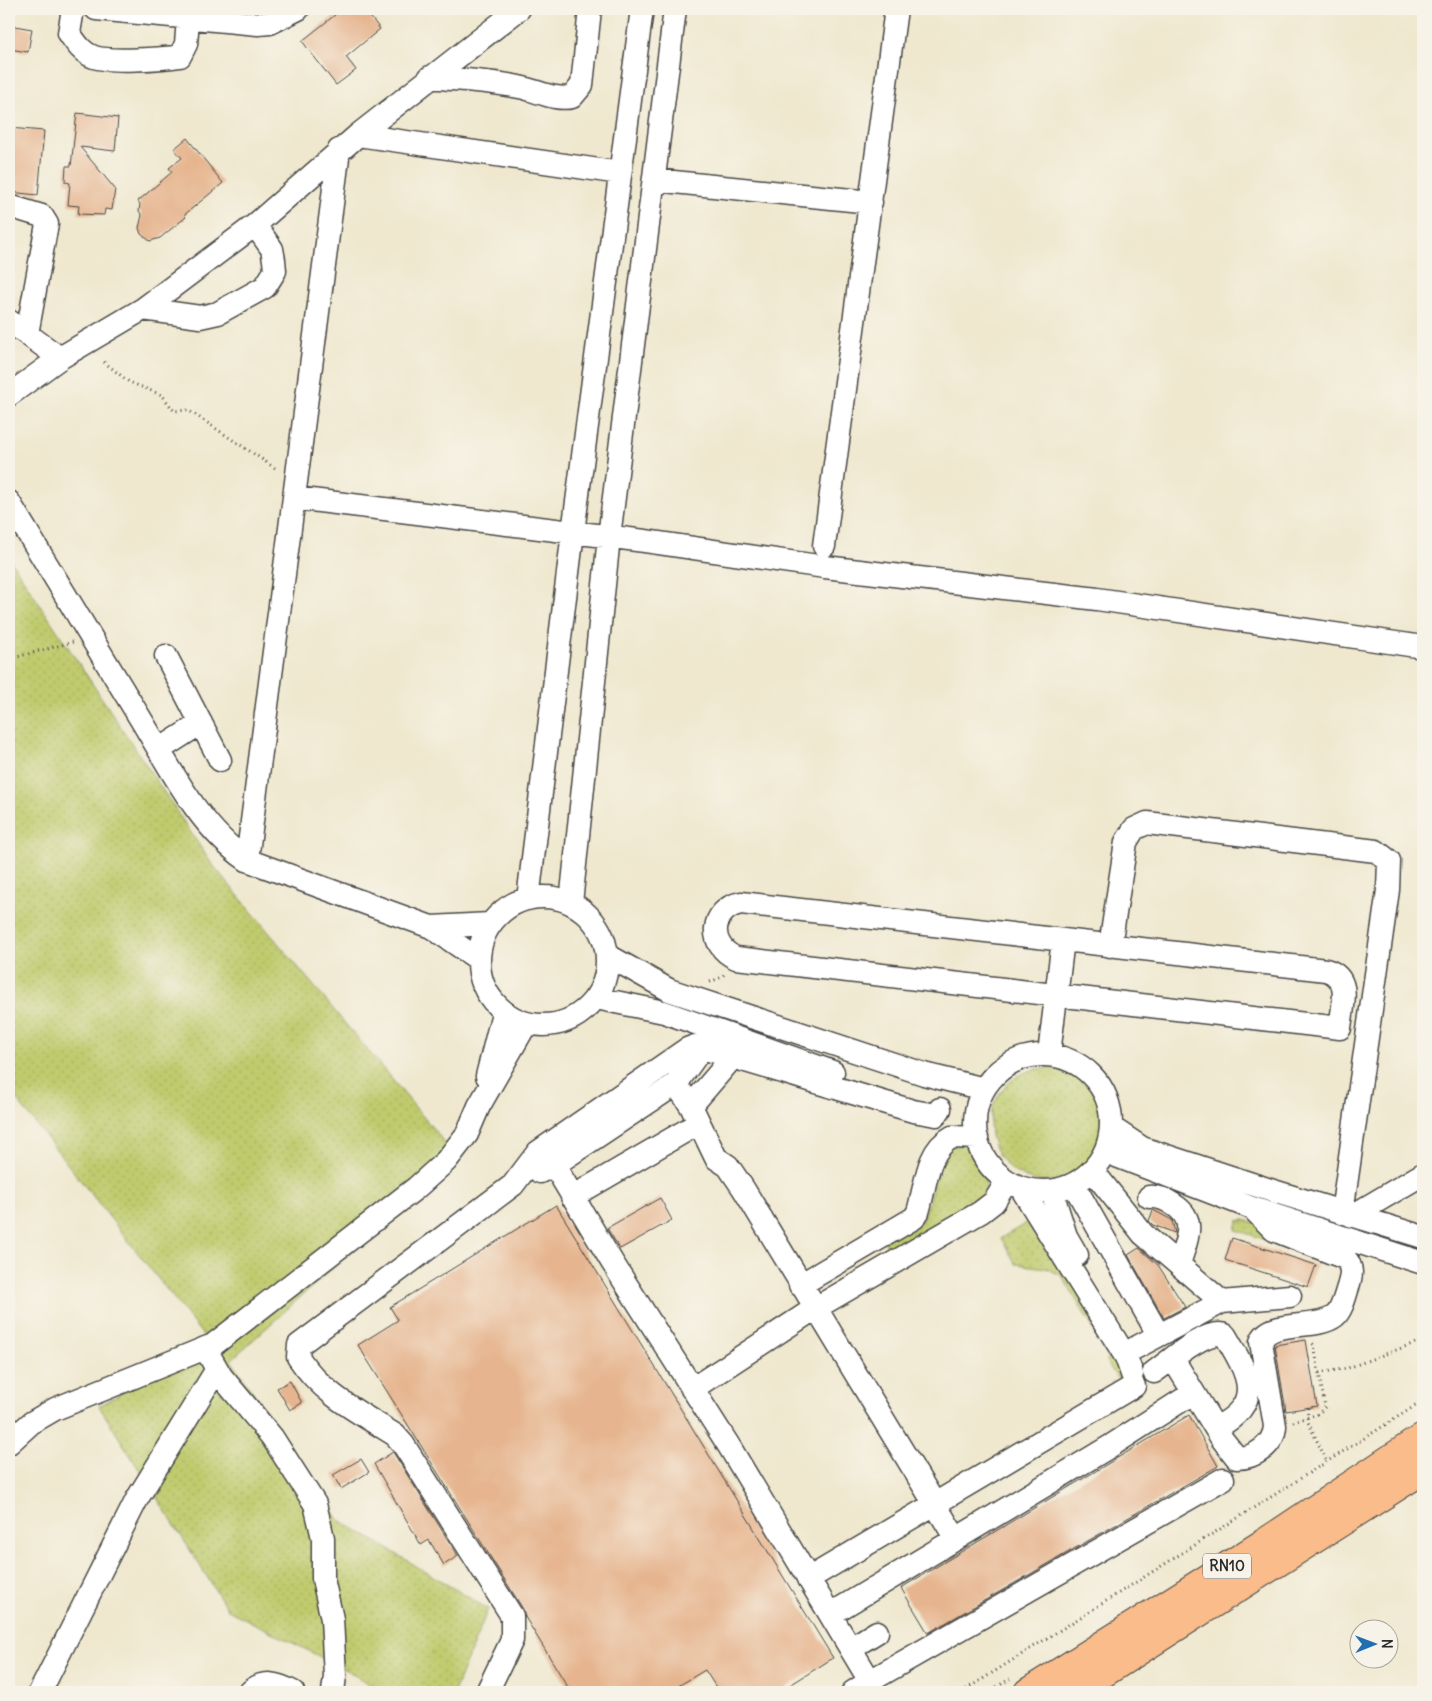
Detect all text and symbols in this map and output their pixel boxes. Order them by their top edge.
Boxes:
road number: RN10 [1203,1554,1251,1578]
north arrow [1350,1618,1400,1668]
text: N [1378,1639,1396,1649]

